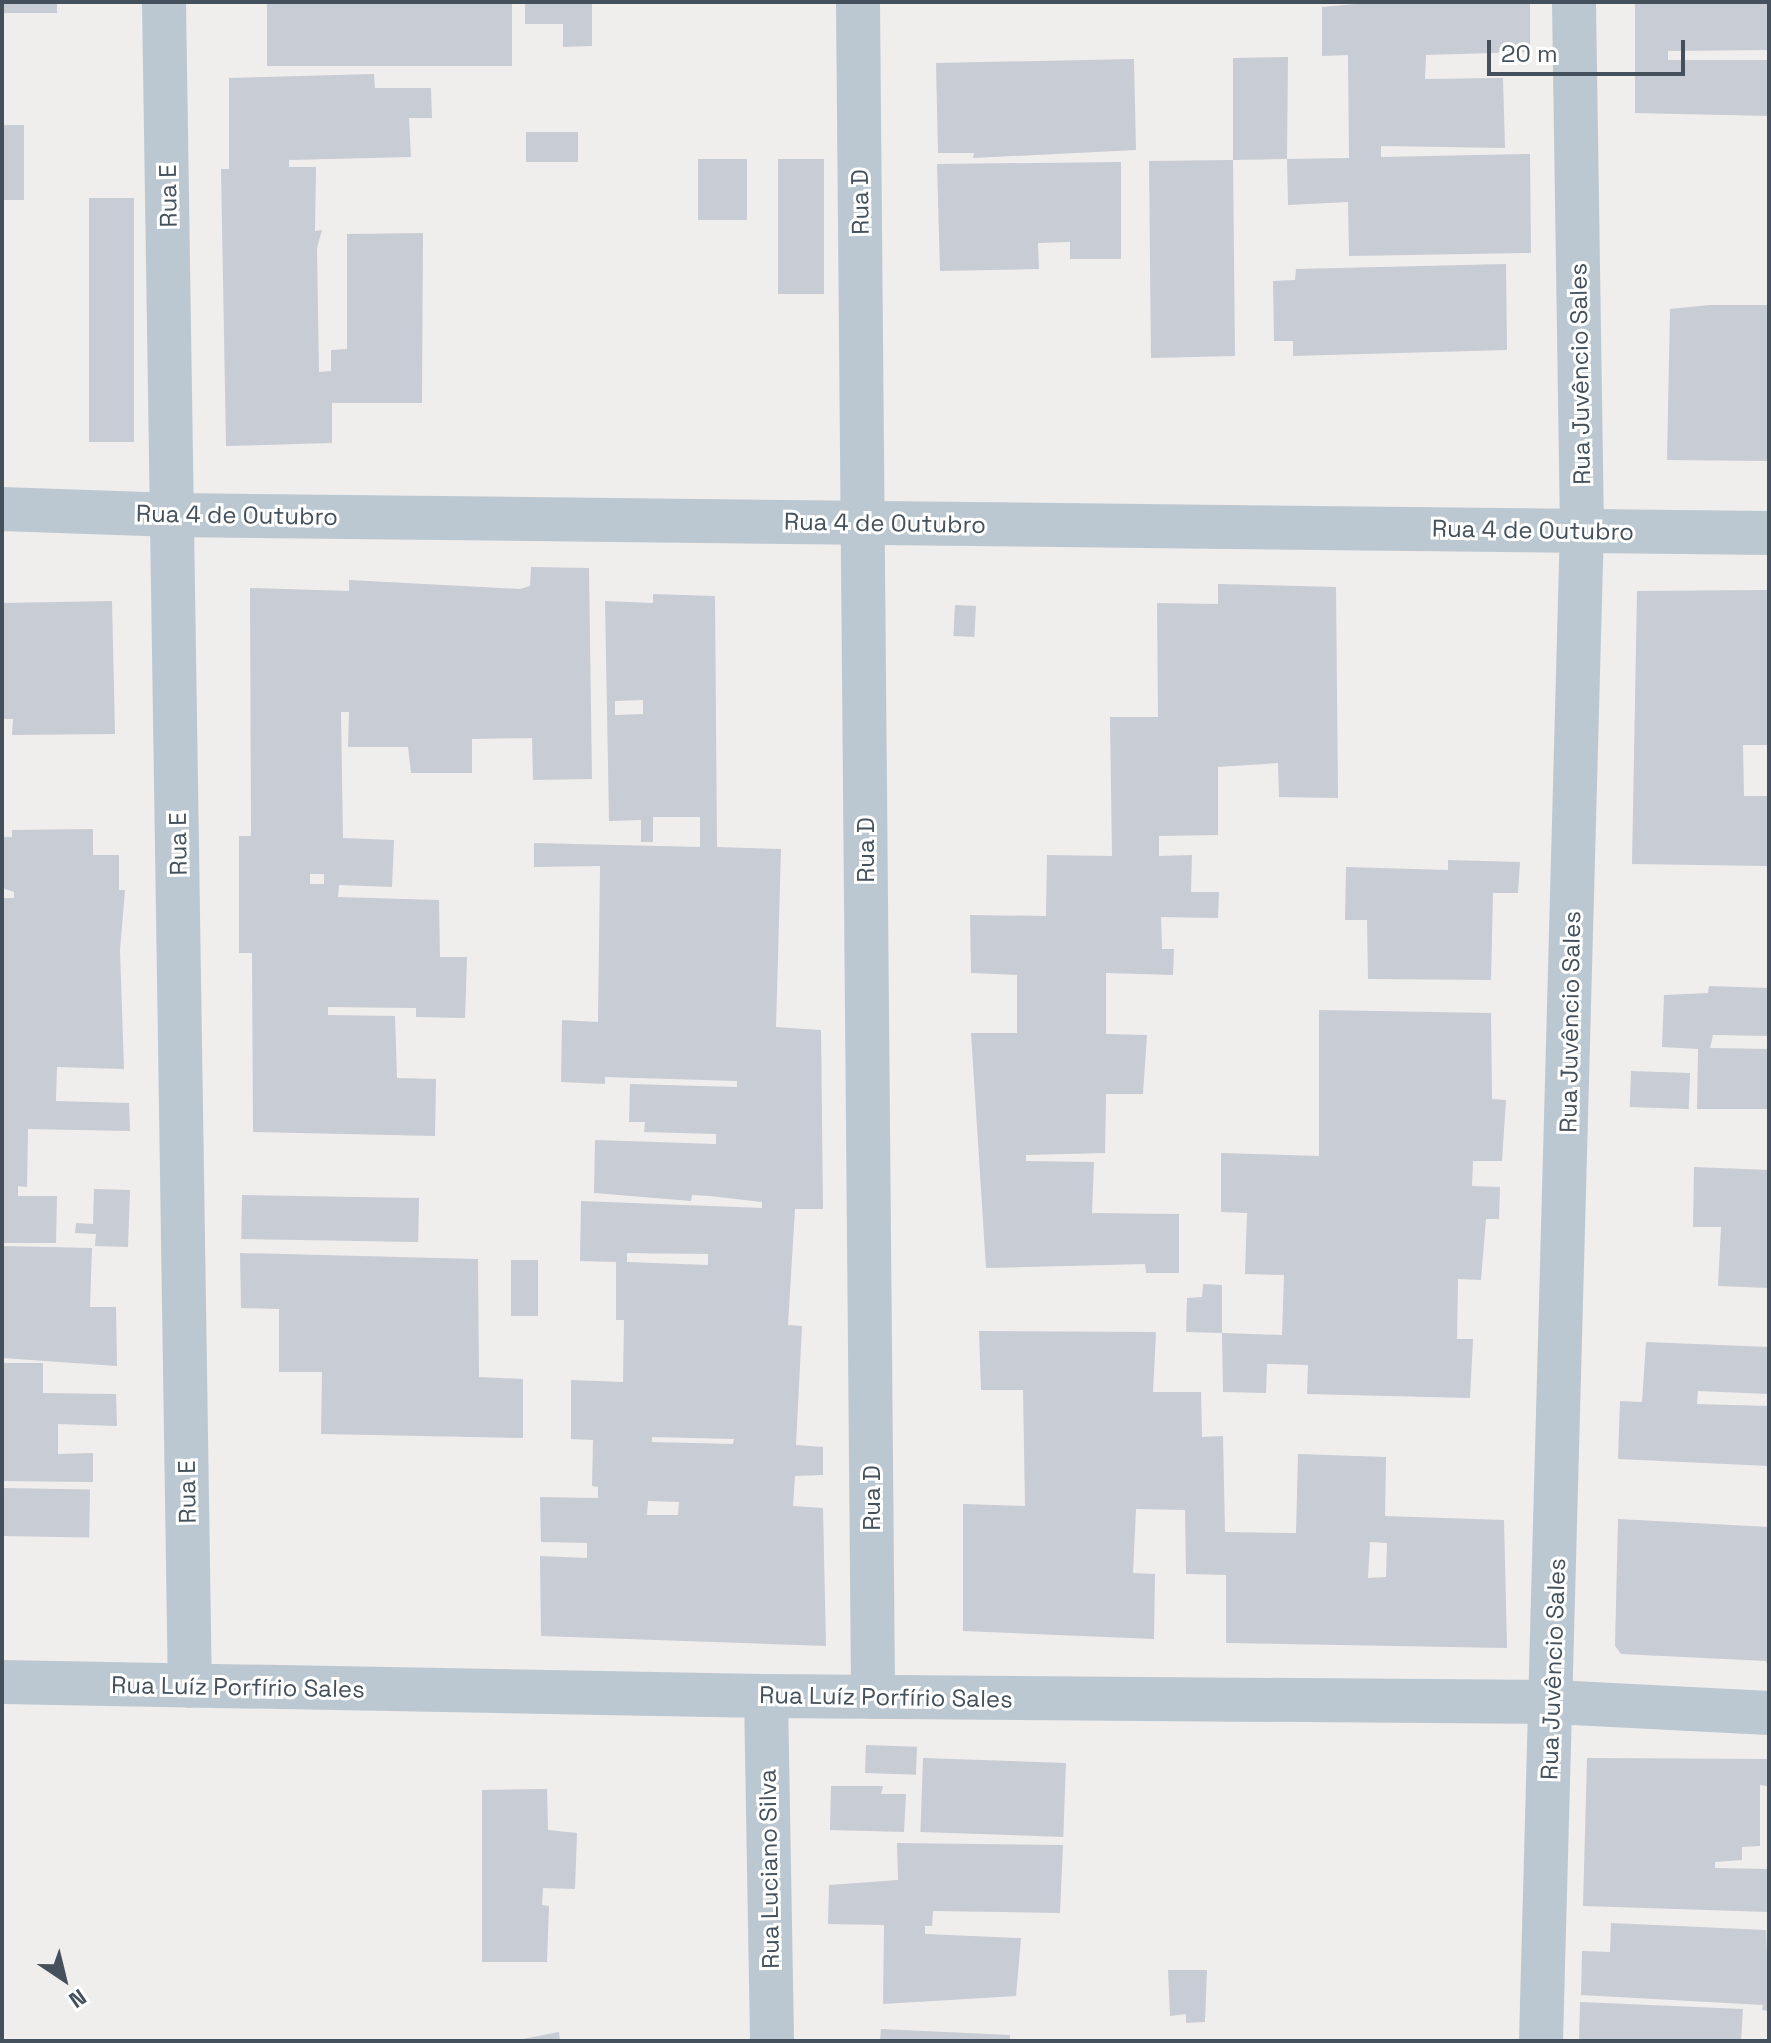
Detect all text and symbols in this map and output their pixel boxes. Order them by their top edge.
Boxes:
scale bar [1491,24,1689,74]
text: 20 m [1501,38,1558,69]
street label: Rua E [153,164,183,228]
street label: Rua D [845,169,875,235]
street label: Rua Juvêncio Sales [1564,263,1596,485]
street label: Rua 4 de Outubro [136,499,338,531]
street label: Rua 4 de Outubro [784,507,986,539]
street label: Rua 4 de Outubro [1432,514,1634,546]
street label: Rua E [163,812,193,876]
street label: Rua D [852,817,880,883]
street label: Rua Juvêncio Sales [1554,911,1586,1133]
street label: Rua E [172,1460,202,1524]
street label: Rua D [858,1465,886,1531]
street label: Rua Juvêncio Sales [1535,1558,1571,1780]
street label: Rua Luíz Porfírio Sales [111,1670,365,1704]
street label: Rua Luíz Porfírio Sales [759,1680,1013,1714]
street label: Rua Luciano Silva [753,1769,785,1969]
north arrow [24,1939,104,2019]
text: N [64,1983,92,2014]

